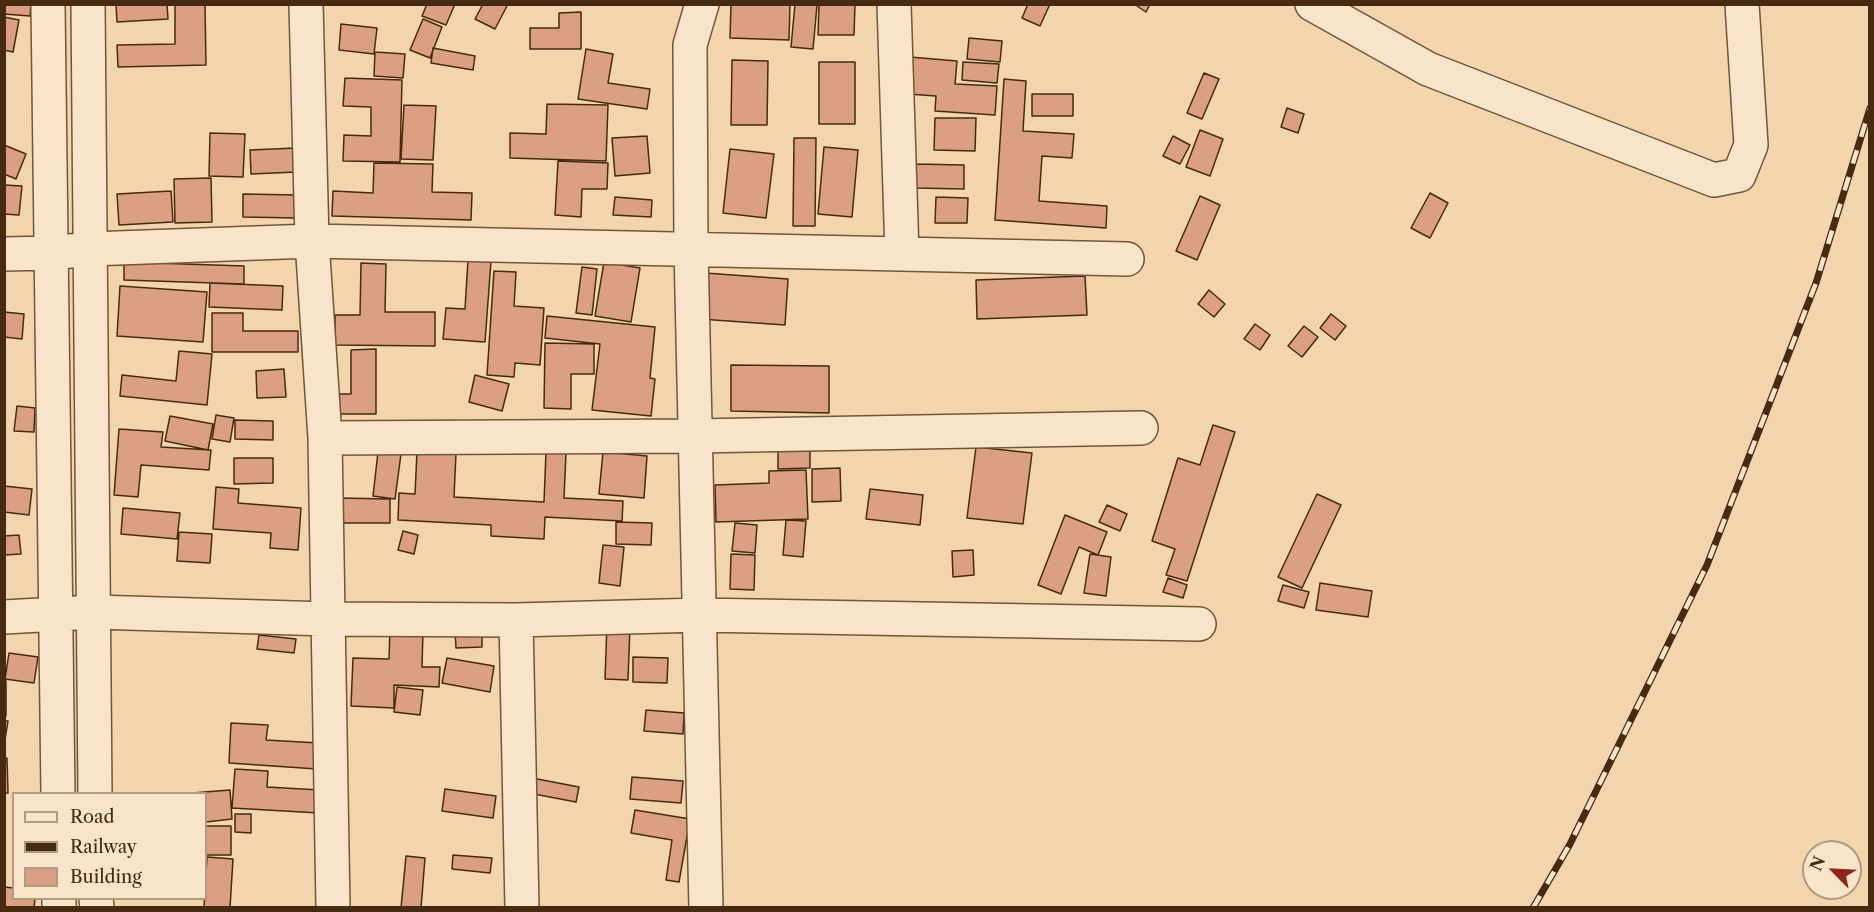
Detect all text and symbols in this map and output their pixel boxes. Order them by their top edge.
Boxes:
legend [12,792,207,900]
text: Road [70,806,115,828]
text: Railway [70,836,137,858]
north arrow [1802,840,1862,900]
text: N [1805,853,1829,874]
text: Building [70,866,142,888]

